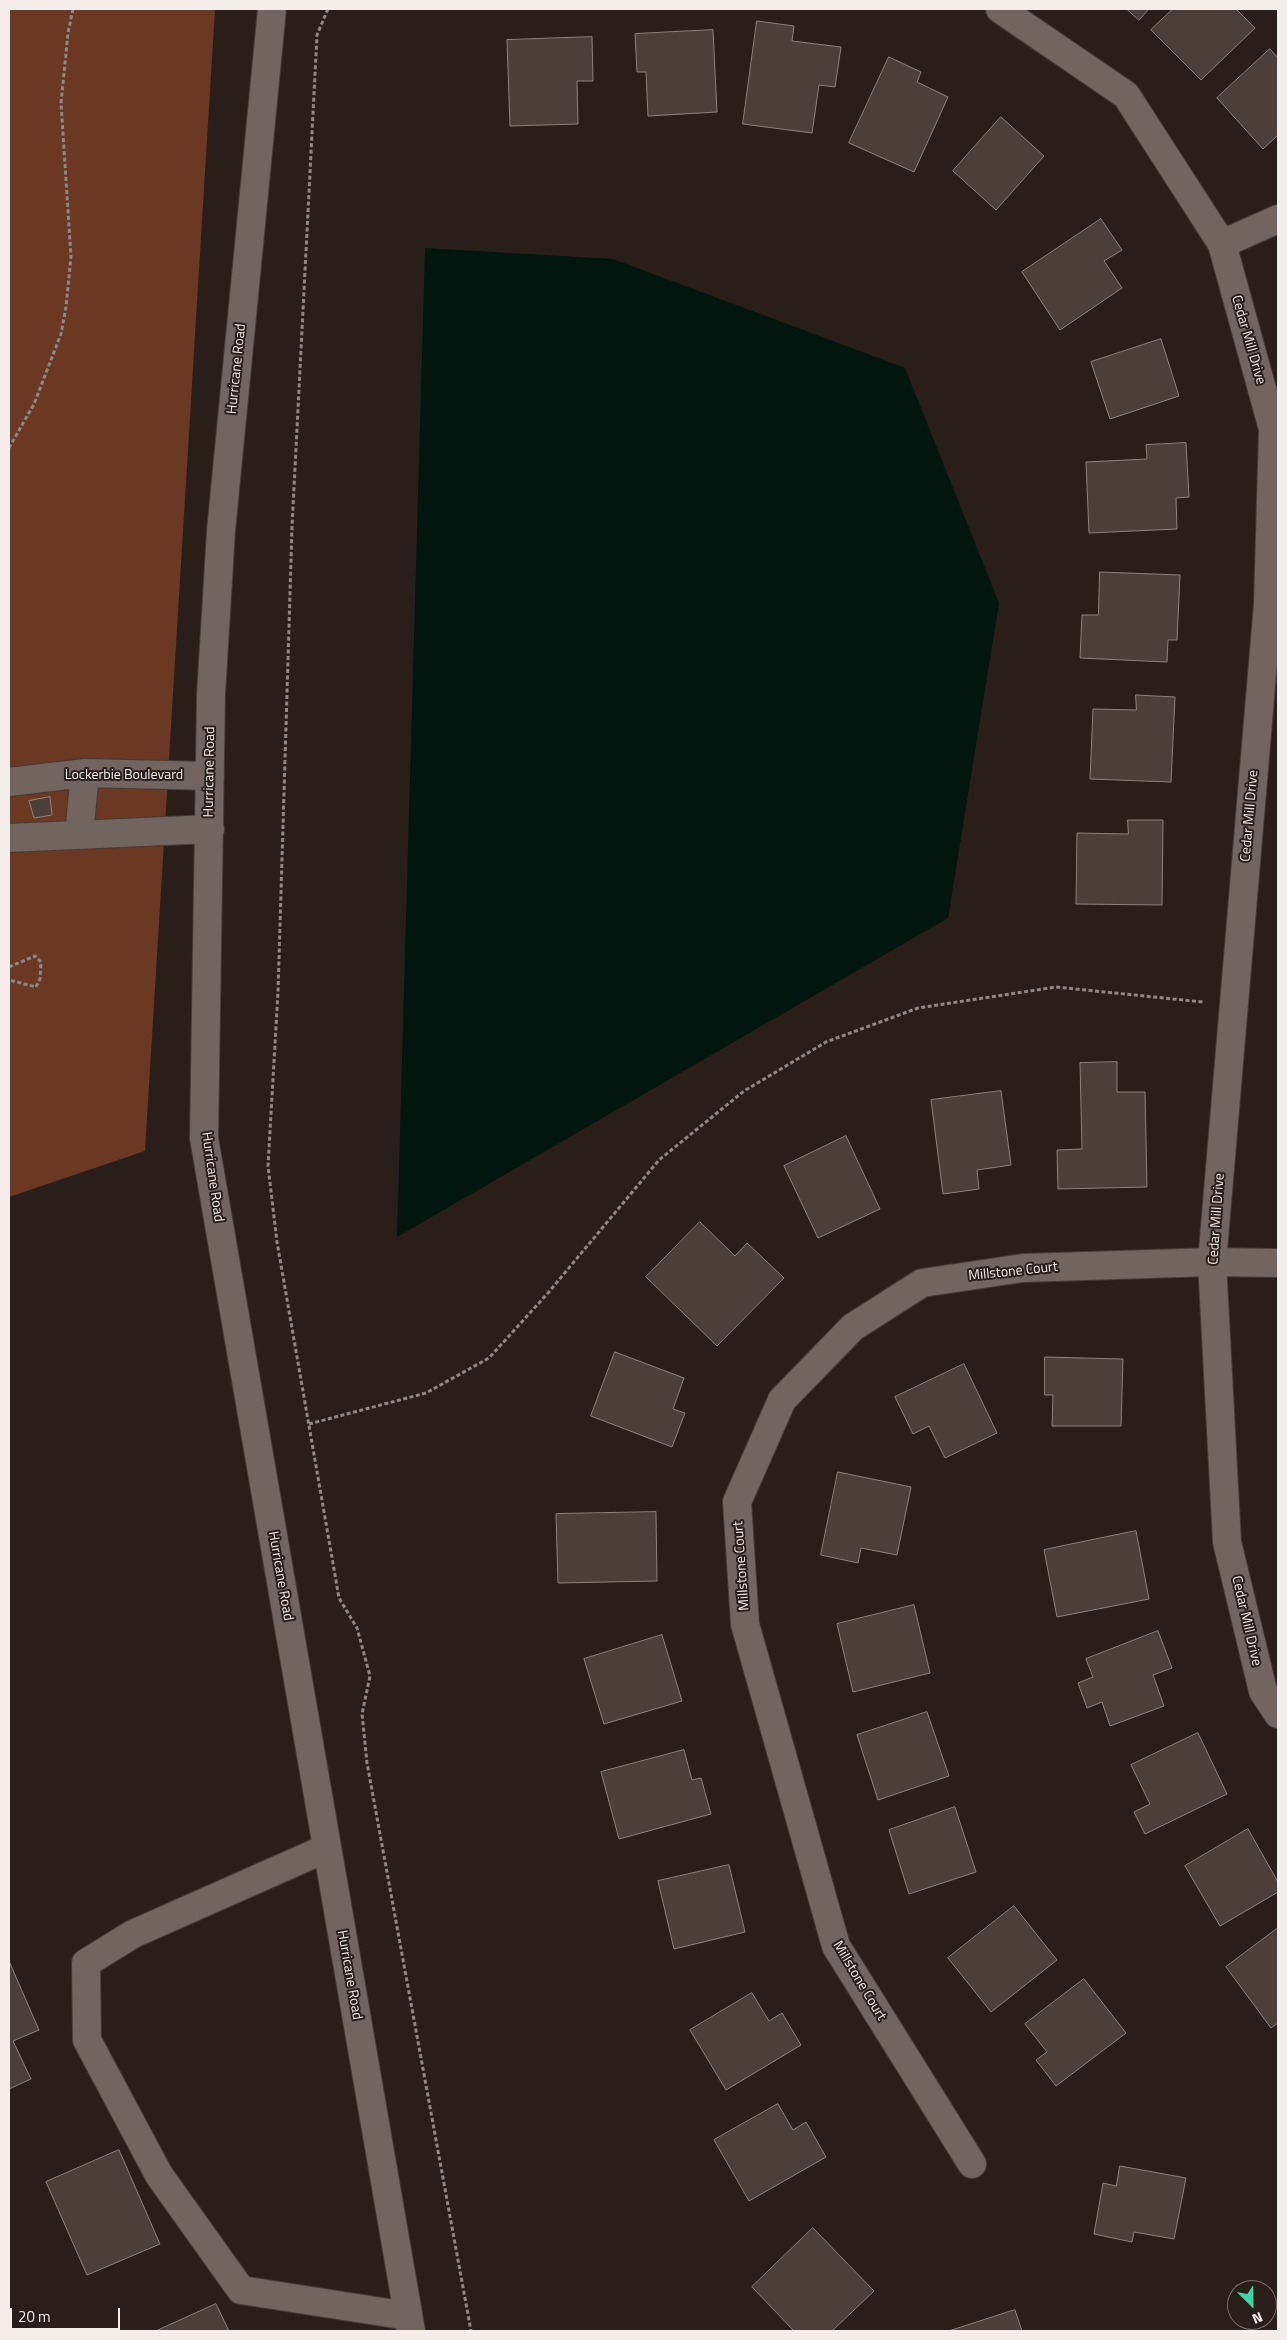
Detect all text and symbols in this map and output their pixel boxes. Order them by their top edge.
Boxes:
street label: Cedar Mill Drive [1227,294,1269,386]
street label: Hurricane Road [224,323,250,415]
street label: Hurricane Road [201,726,219,818]
street label: Lockerbie Boulevard [65,768,183,784]
street label: Cedar Mill Drive [1238,770,1262,862]
street label: Hurricane Road [197,1131,227,1223]
street label: Cedar Mill Drive [1205,1173,1229,1265]
street label: Millstone Court [967,1259,1059,1285]
street label: Millstone Court [730,1521,754,1611]
street label: Hurricane Road [264,1530,296,1622]
street label: Cedar Mill Drive [1227,1574,1265,1668]
street label: Hurricane Road [333,1929,365,2021]
street label: Millstone Court [829,1938,889,2024]
north arrow [1227,2280,1277,2330]
scale bar [12,2298,122,2330]
text: 20 m [18,2305,51,2328]
text: N [1249,2307,1266,2330]

